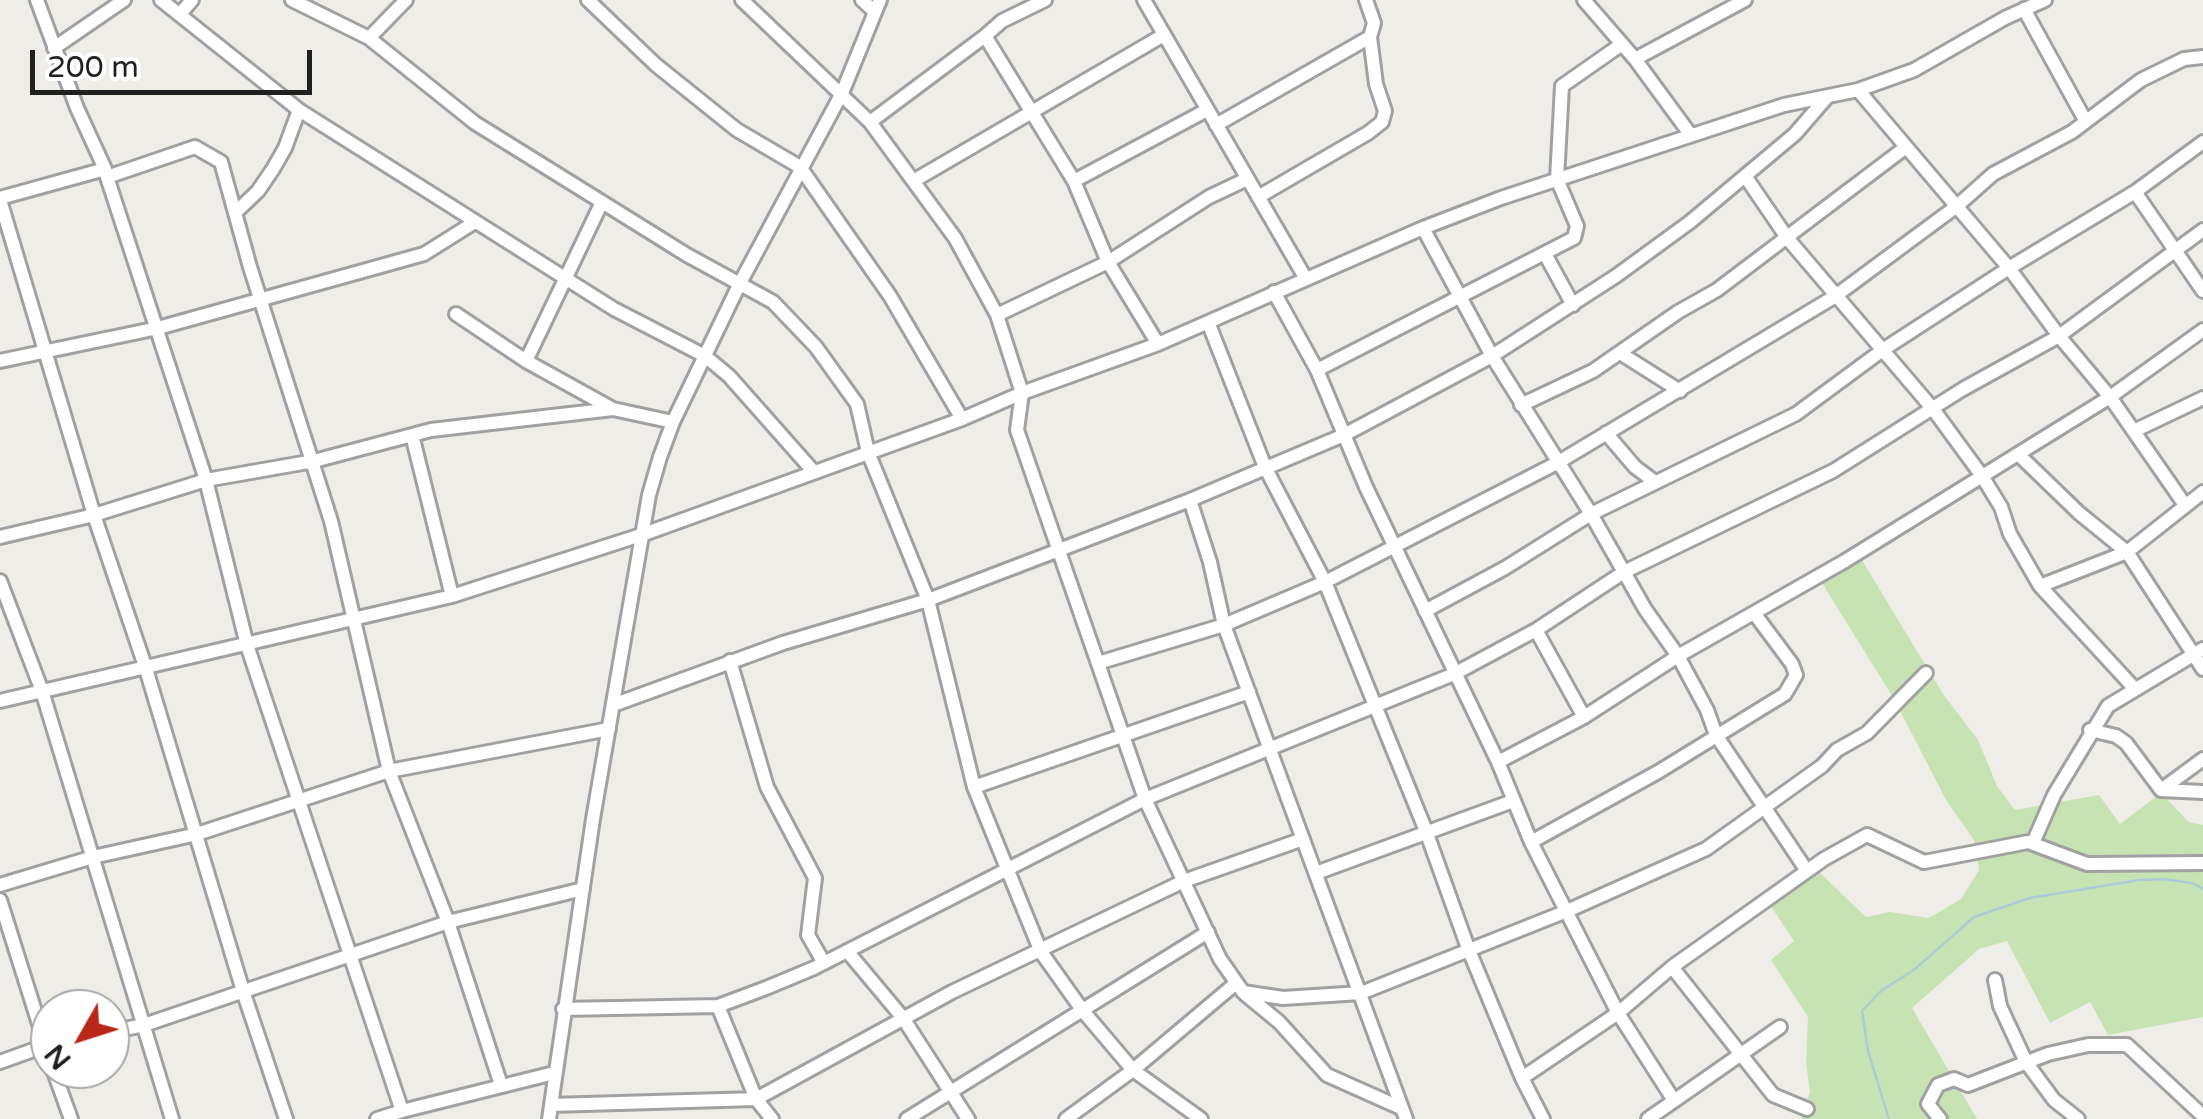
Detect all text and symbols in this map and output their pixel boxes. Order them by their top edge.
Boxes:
scale bar [35,30,318,92]
text: 200 m [47,49,139,86]
north arrow [30,989,130,1089]
text: N [38,1037,79,1076]

